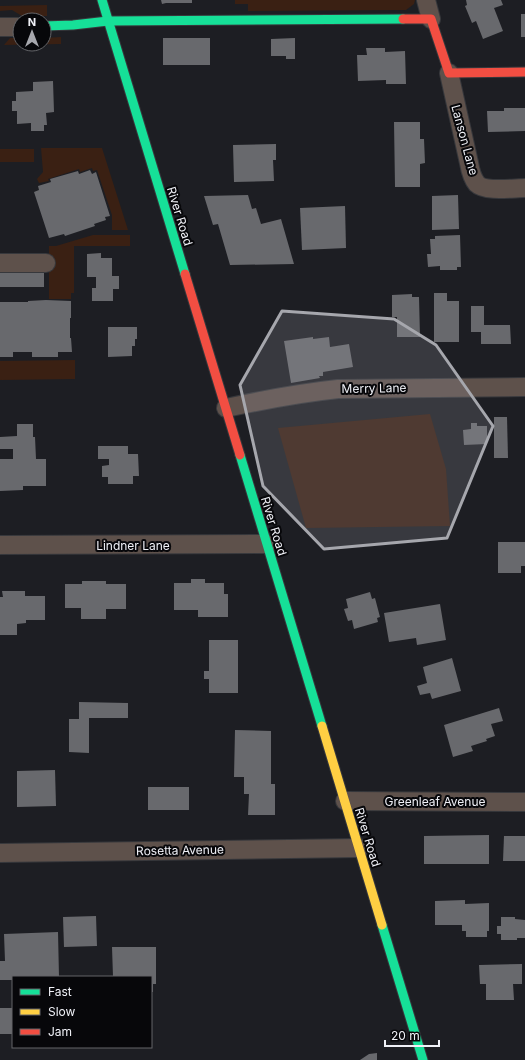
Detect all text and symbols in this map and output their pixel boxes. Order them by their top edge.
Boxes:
north arrow [12,12,52,52]
text: N [28,15,36,29]
street label: Lanson Lane [448,103,482,177]
street label: River Road [164,185,196,247]
street label: Merry Lane [341,380,407,396]
street label: River Road [258,495,290,557]
street label: Lindner Lane [96,538,170,553]
street label: Greenleaf Avenue [384,794,486,809]
street label: River Road [352,806,384,868]
street label: Rosetta Avenue [136,842,224,858]
legend [12,976,152,1048]
text: Fast [48,984,72,999]
text: Slow [48,1004,76,1019]
scale bar [385,1022,439,1048]
text: Jam [48,1024,72,1039]
text: 20 m [391,1028,420,1043]

